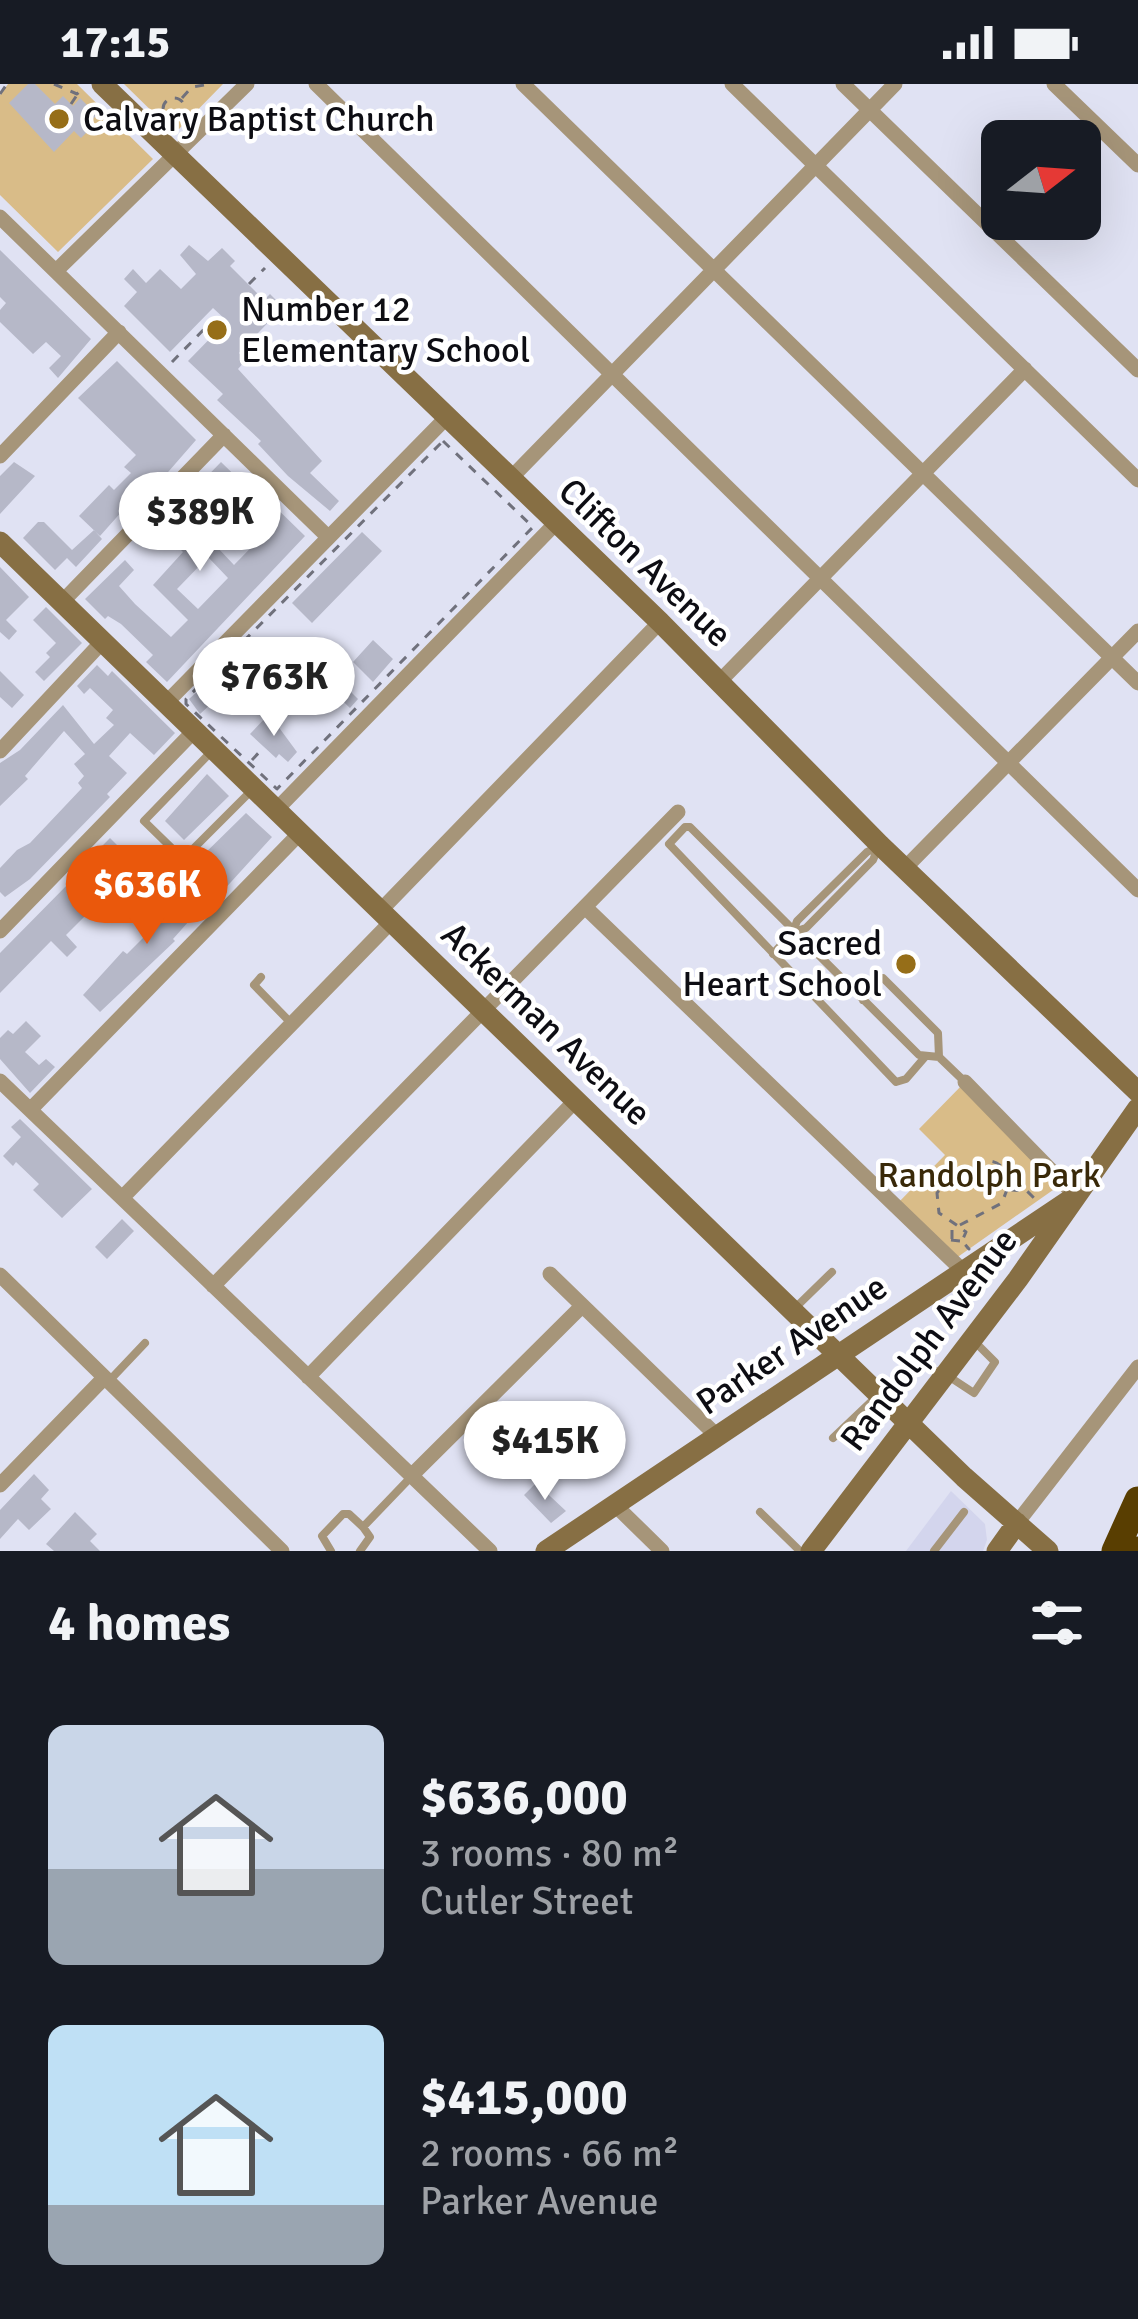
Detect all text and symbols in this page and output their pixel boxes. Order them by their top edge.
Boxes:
text: 17:15 [60,15,170,70]
place label: Calvary Baptist Church [83,97,435,142]
marker: Calvary Baptist Church [46,106,72,132]
north arrow [981,120,1101,240]
map controls [981,120,1101,240]
place label: Number 12 Elementary School [241,287,530,373]
marker: Number 12 Elementary School [204,317,230,343]
street label: Clifton Avenue [549,469,741,657]
pin: $389K [116,472,284,574]
text: $389K [146,487,254,535]
pin: $763K [190,637,358,739]
text: $763K [220,652,328,700]
pin: $636K [63,845,231,947]
text: $636K [93,860,201,908]
street label: Ackerman Avenue [432,913,660,1135]
place label: Sacred Heart School [682,921,882,1007]
marker: Sacred Heart School [893,951,919,977]
park label: Randolph Park [877,1153,1101,1198]
street label: Randolph Avenue [831,1220,1027,1460]
street label: Parker Avenue [688,1265,896,1425]
pin: $415K [461,1401,629,1503]
text: $415K [491,1416,599,1464]
icon: filters [1024,1590,1090,1656]
text: 4 homes [48,1592,230,1655]
text: $636,000 [420,1766,628,1829]
icon: home [144,1773,288,1917]
text: 3 rooms · 80 m² [420,1829,679,1877]
text: Cutler Street [420,1877,633,1925]
text: $415,000 [420,2066,628,2129]
icon: home [144,2073,288,2217]
text: 2 rooms · 66 m² [420,2129,679,2177]
text: Parker Avenue [420,2177,659,2225]

